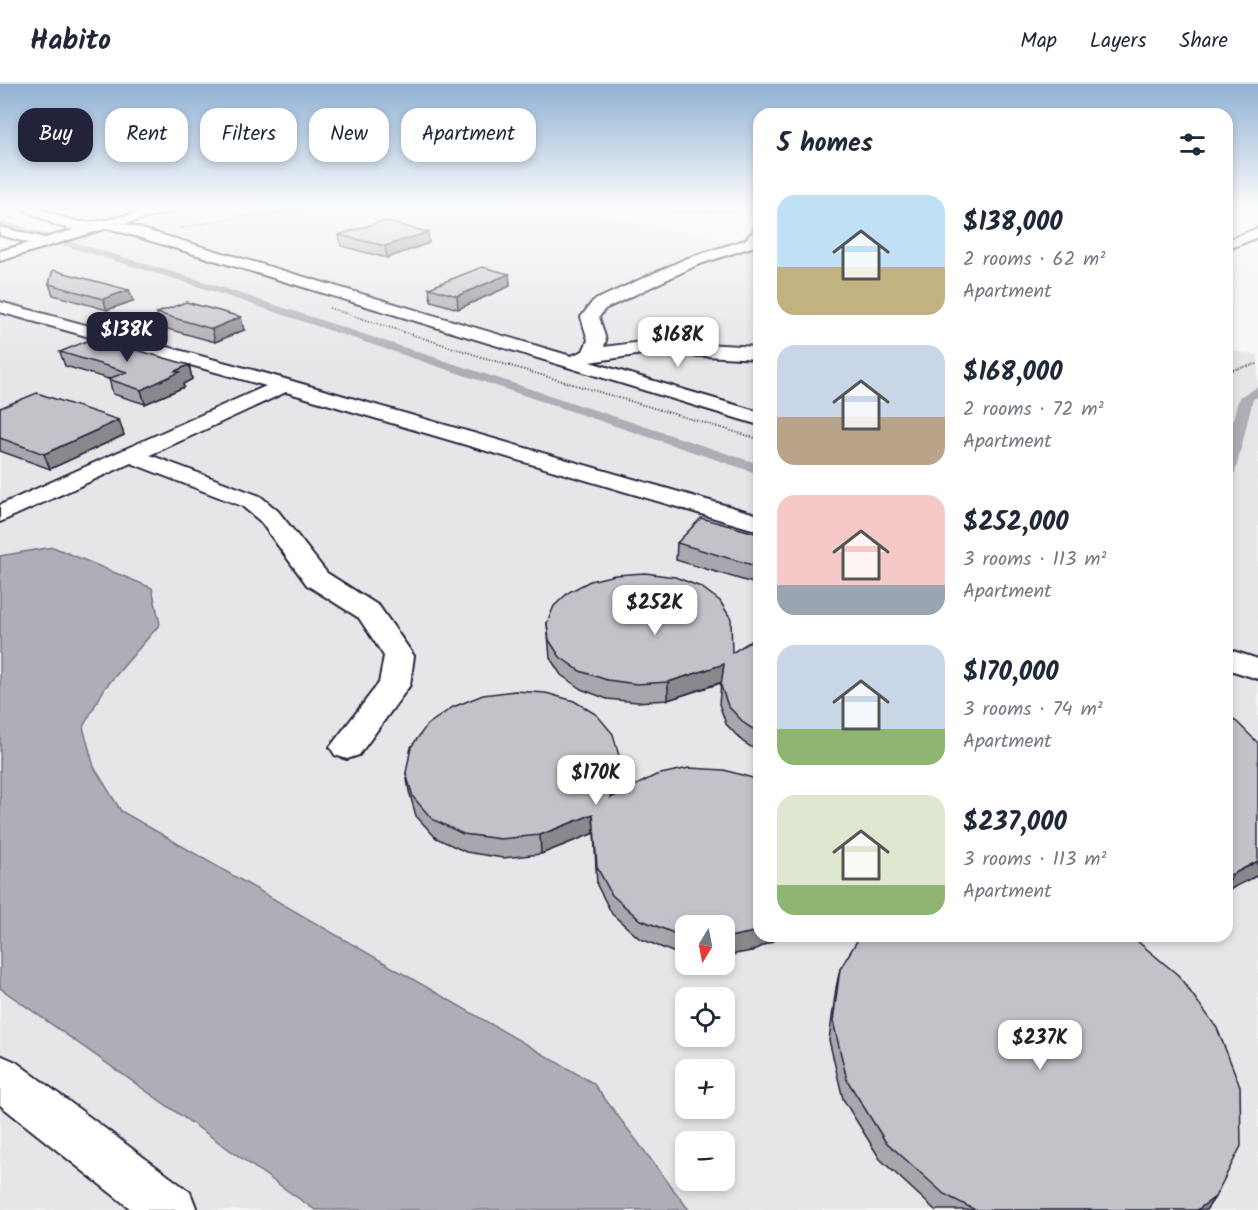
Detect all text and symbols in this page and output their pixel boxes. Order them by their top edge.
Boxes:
text: Habito [30,19,111,64]
text: Map [1020,25,1057,58]
text: Layers [1090,25,1146,58]
text: Share [1179,25,1228,58]
chip: Buy [18,108,93,162]
chip: Rent [105,108,188,162]
chip: Filters [200,108,297,162]
chip: New [309,108,389,162]
chip: Apartment [401,108,536,162]
text: 5 homes [777,123,873,165]
icon: filters [1176,128,1209,161]
text: $138,000 [963,202,1063,244]
icon: home [825,219,897,291]
text: 2 rooms · 62 m² [963,244,1105,276]
text: Apartment [963,276,1052,308]
pin: $138K [85,312,169,363]
text: $138K [101,315,153,347]
pin: $168K [636,317,720,368]
text: $168K [652,320,704,352]
text: $168,000 [963,352,1063,394]
icon: home [825,369,897,441]
text: 2 rooms · 72 m² [963,394,1104,426]
text: Apartment [963,426,1052,458]
text: $252,000 [963,502,1069,544]
icon: home [825,519,897,591]
text: 3 rooms · 113 m² [963,544,1106,576]
text: Apartment [963,576,1052,608]
pin: $252K [613,585,697,636]
text: $252K [626,588,684,620]
text: $170,000 [963,652,1059,694]
icon: home [825,669,897,741]
text: 3 rooms · 74 m² [963,694,1103,726]
text: Apartment [963,726,1052,758]
pin: $170K [554,755,638,806]
text: $170K [571,758,621,790]
text: $237,000 [963,802,1067,844]
icon: home [825,819,897,891]
text: 3 rooms · 113 m² [963,844,1106,876]
text: Apartment [963,876,1052,908]
north arrow [675,915,735,975]
map controls [675,915,735,1191]
button: locate [675,987,735,1047]
pin: $237K [998,1020,1082,1071]
text: $237K [1012,1023,1068,1055]
button: + [675,1059,735,1119]
button: − [675,1131,735,1191]

